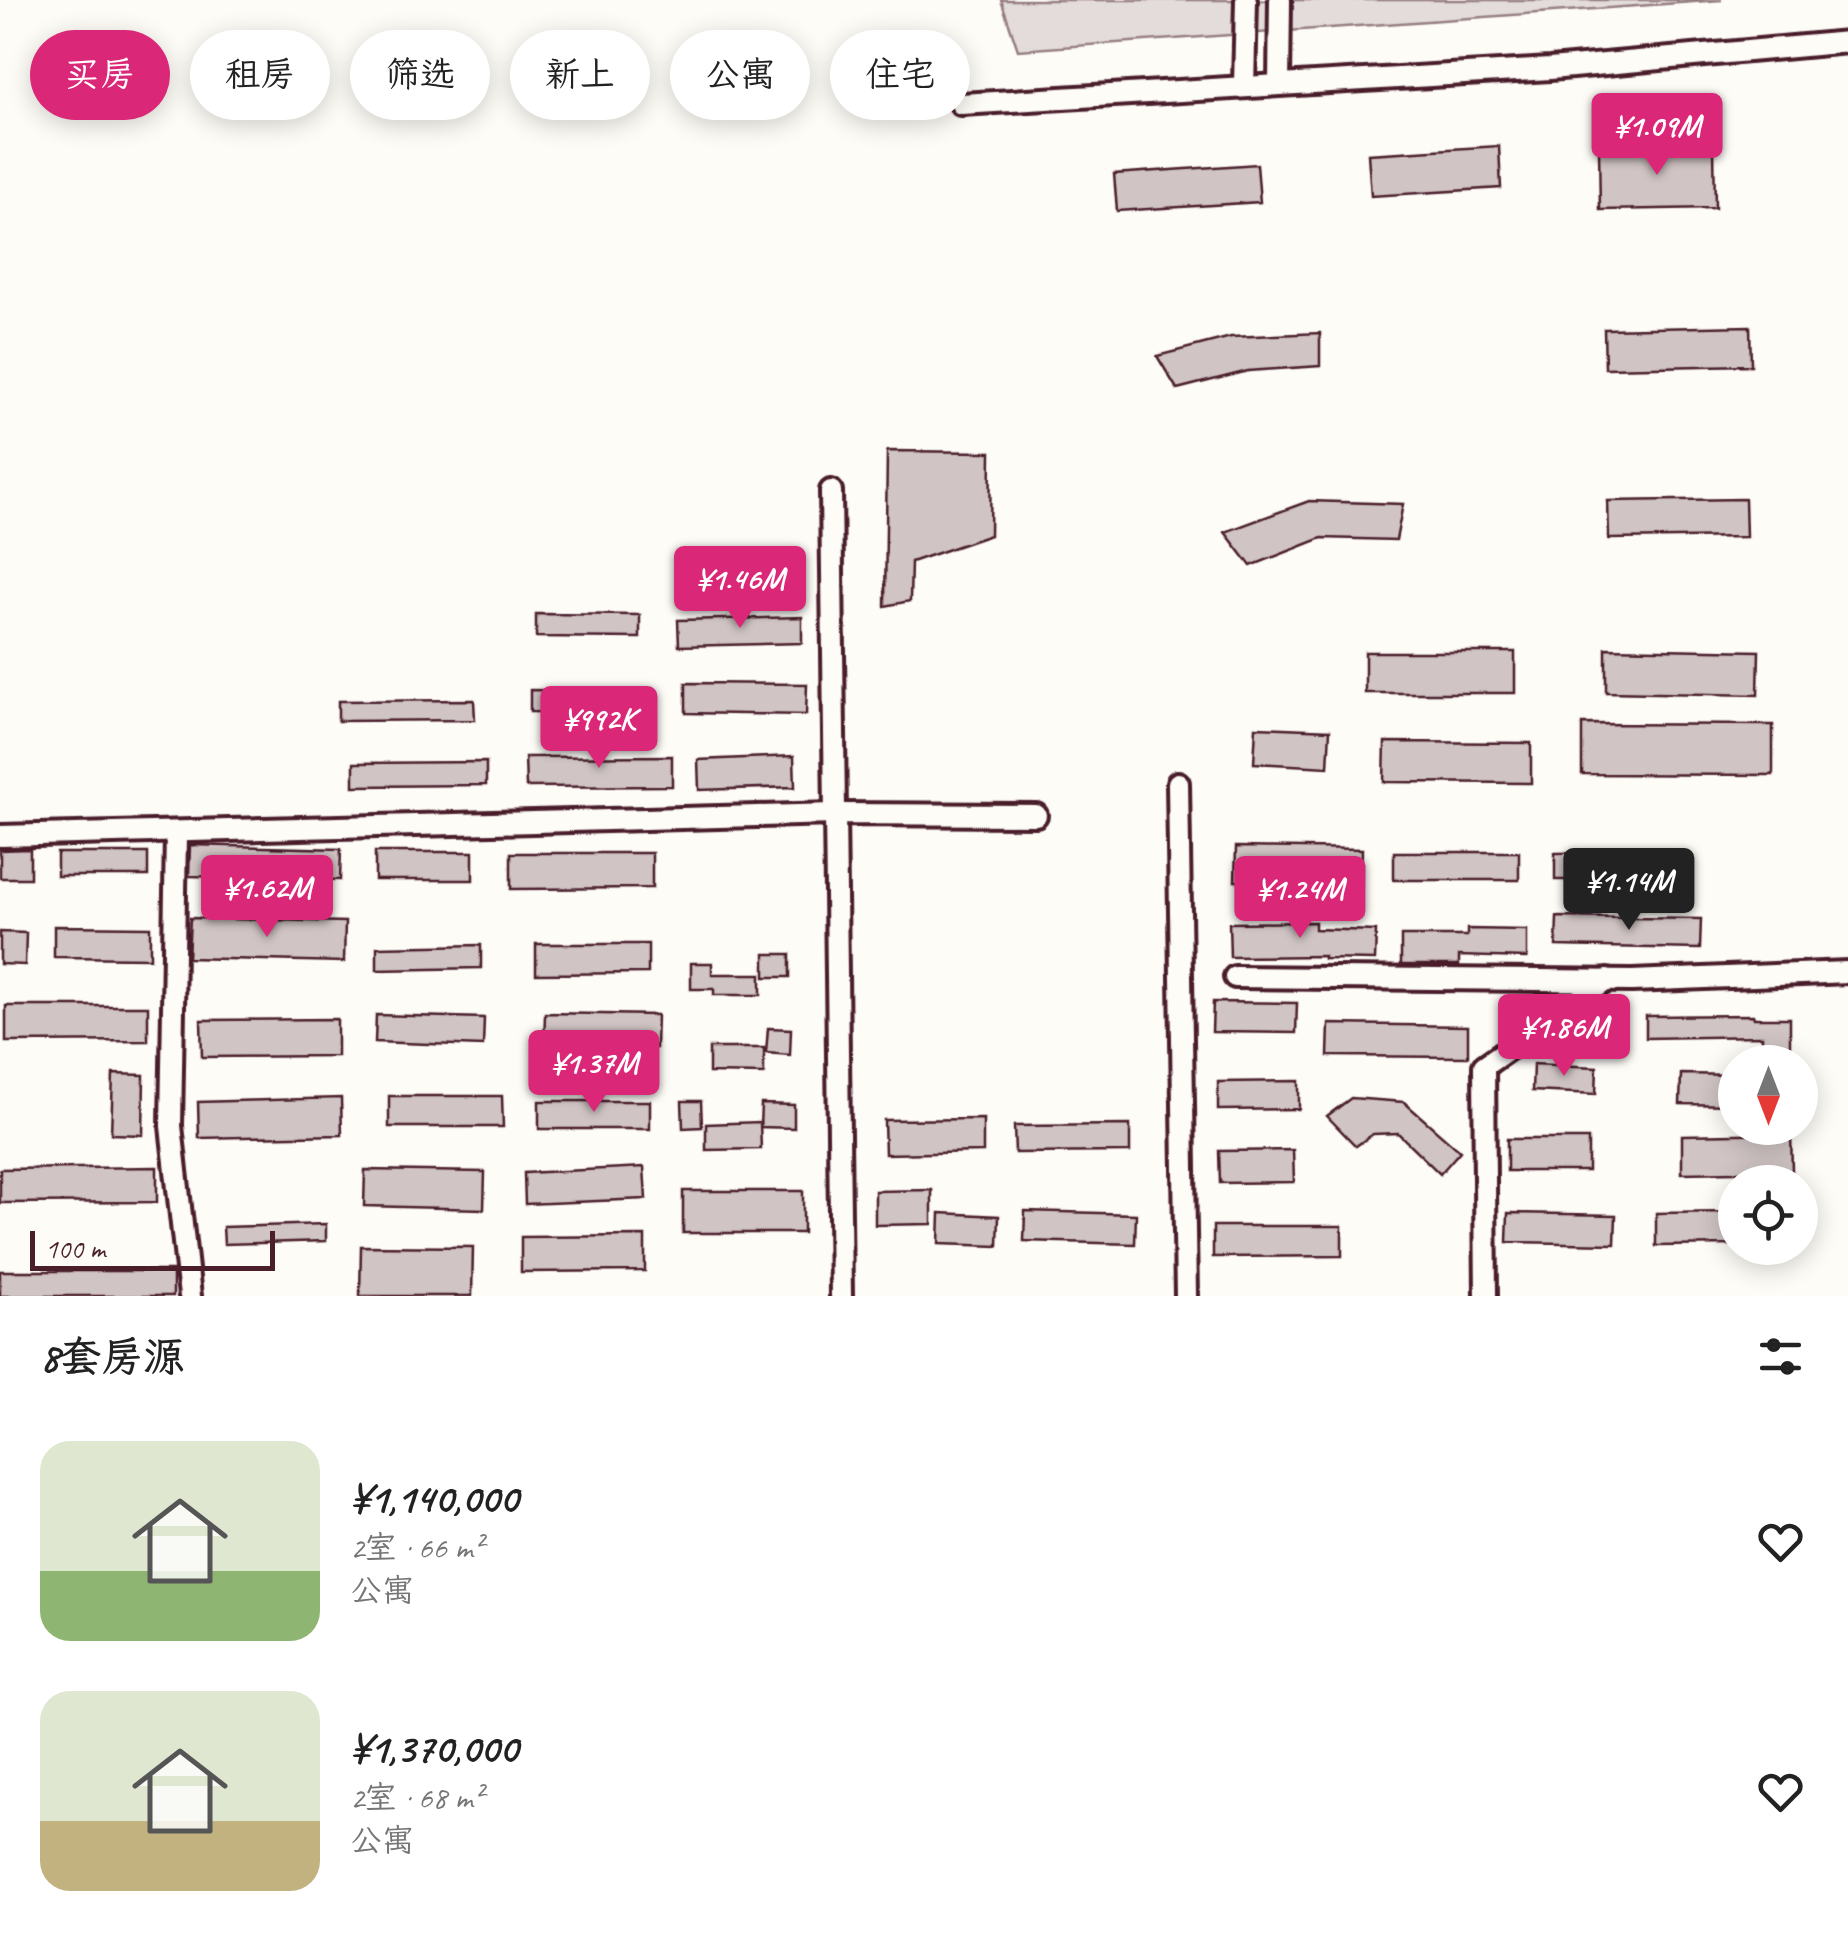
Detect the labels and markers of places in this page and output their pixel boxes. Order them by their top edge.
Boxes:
pin: ¥1.09M [1576,93,1738,178]
pin: ¥1.46M [659,546,821,631]
pin: ¥992K [529,686,669,771]
pin: ¥1.14M [1548,848,1710,933]
pin: ¥1.62M [186,855,348,940]
pin: ¥1.24M [1219,856,1381,941]
pin: ¥1.86M [1483,994,1645,1079]
pin: ¥1.37M [513,1030,675,1115]

